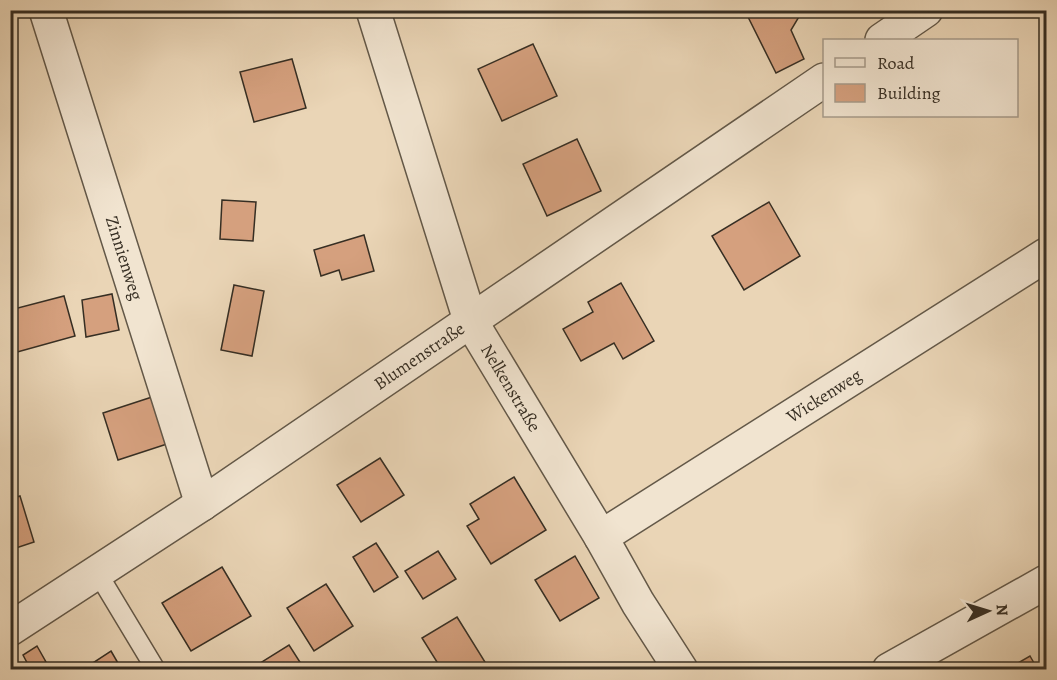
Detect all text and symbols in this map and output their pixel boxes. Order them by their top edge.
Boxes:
legend [823,39,1018,117]
text: Road [877,51,915,75]
text: Building [877,81,941,105]
street label: Zinnienweg [100,213,149,303]
street label: Blumenstraße [369,316,469,395]
street label: Nelkenstraße [475,339,547,436]
street label: Wickenweg [781,363,866,429]
north arrow [958,581,1018,641]
text: N [991,603,1013,617]

